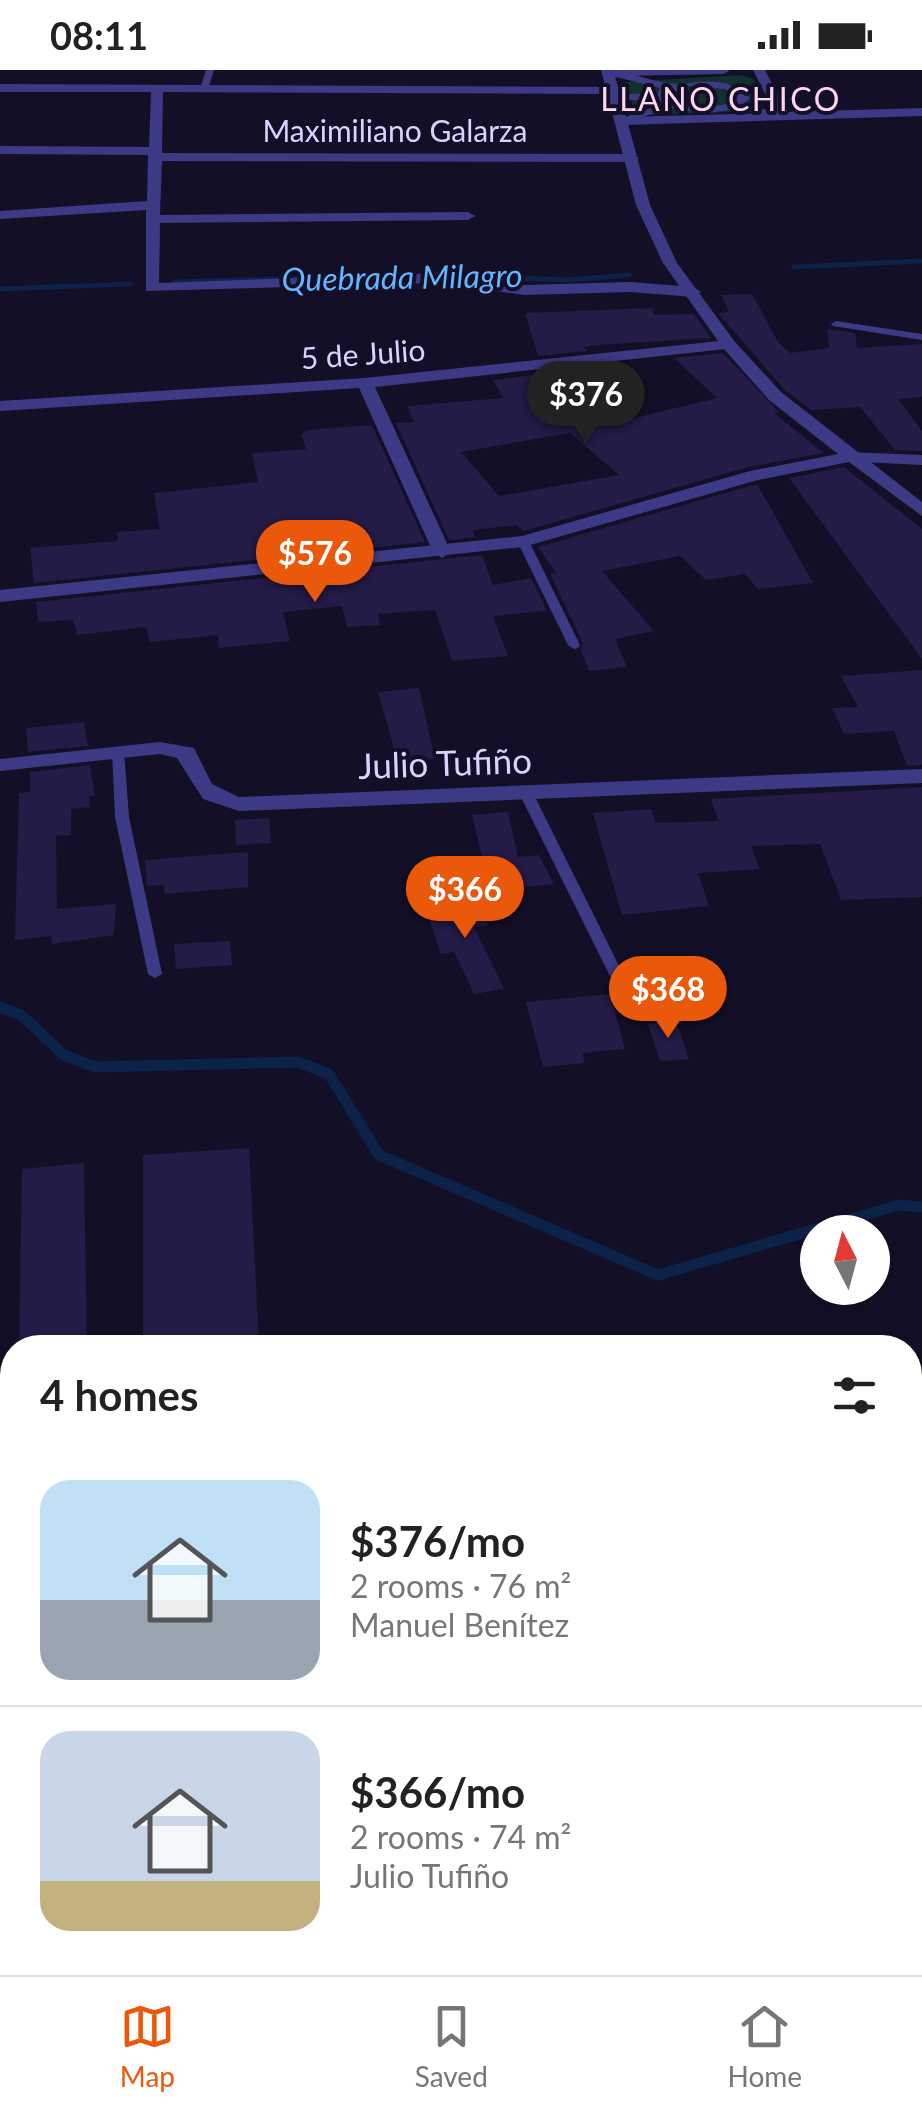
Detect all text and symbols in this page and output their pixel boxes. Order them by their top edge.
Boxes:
text: 08:11 [50,12,148,58]
district label: LLANO CHICO [600,79,842,118]
street label: Maximiliano Galarza [262,112,528,148]
water label: Quebrada Milagro [281,255,523,298]
street label: 5 de Julio [299,331,426,375]
pin: $376 [527,361,645,446]
text: $376 [549,374,623,413]
pin: $576 [256,520,374,605]
text: $576 [278,533,352,572]
street label: Julio Tufiño [357,738,533,786]
pin: $366 [406,856,524,941]
text: $366 [428,869,502,908]
pin: $368 [609,956,727,1041]
text: $368 [631,969,705,1008]
north arrow [800,1215,890,1305]
map controls [800,1215,890,1305]
icon: filters [827,1368,882,1423]
text: 4 homes [40,1370,198,1420]
text: $376/mo [350,1516,525,1566]
icon: home [120,1520,240,1640]
text: 2 rooms · 76 m² [350,1566,571,1605]
text: Manuel Benítez [350,1605,569,1644]
text: $366/mo [350,1767,525,1817]
icon: home [120,1771,240,1891]
text: 2 rooms · 74 m² [350,1817,571,1856]
text: Julio Tufiño [350,1856,509,1895]
tab: Map [120,1999,175,2093]
tab: Saved [415,1999,488,2093]
tab: Home [728,1999,802,2093]

